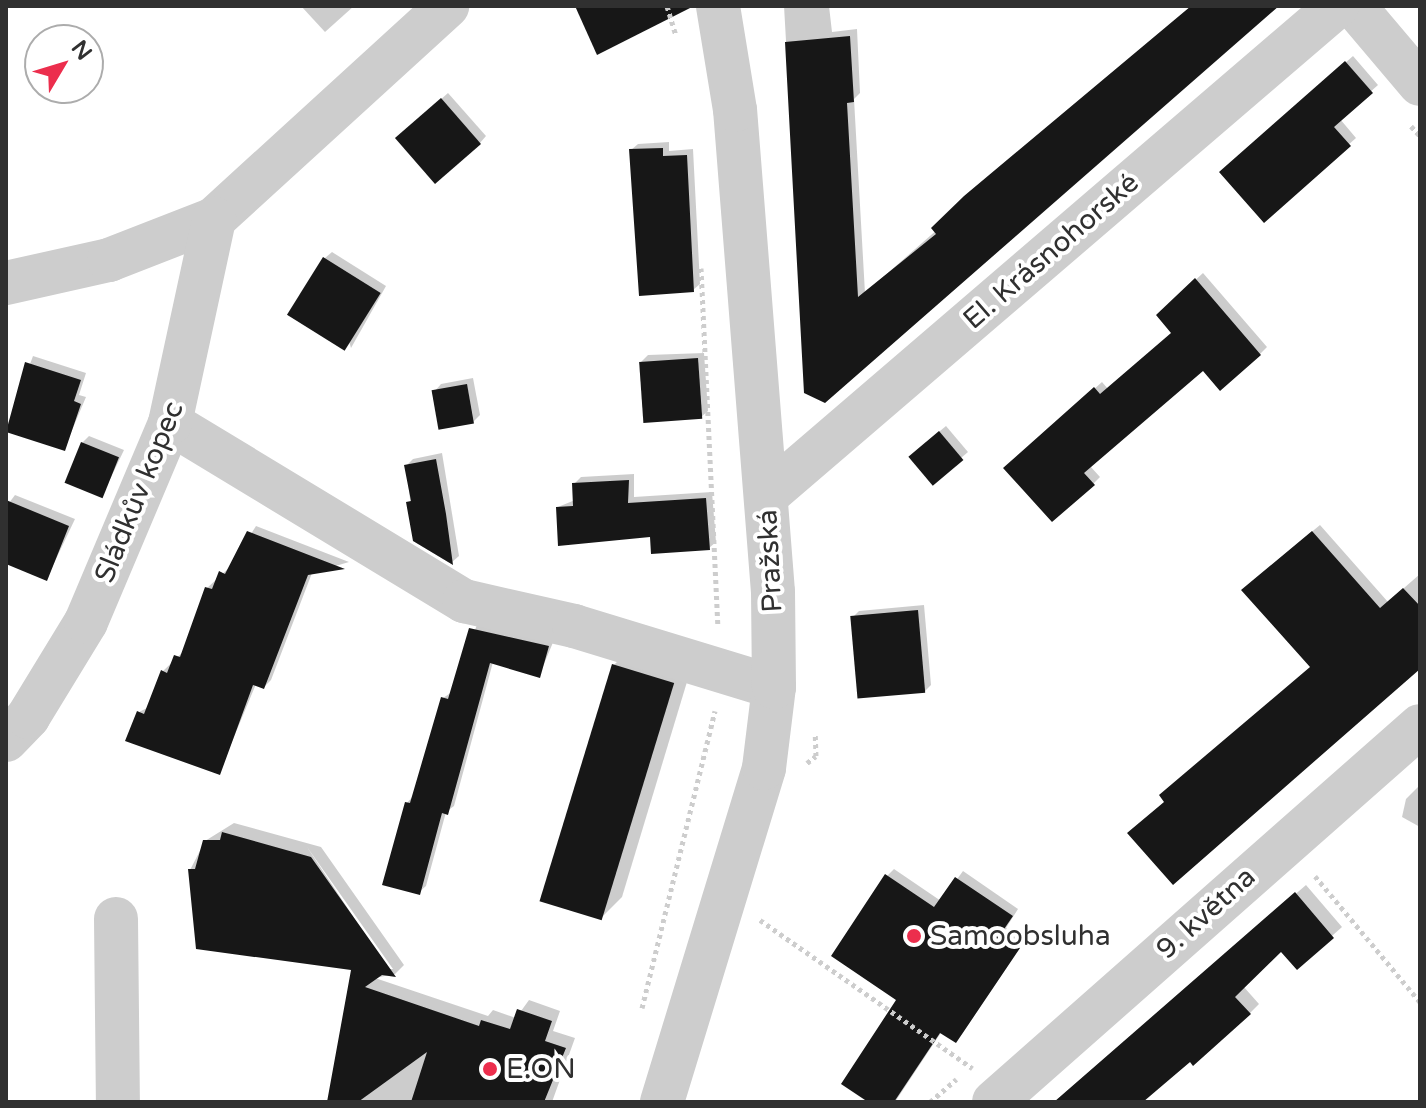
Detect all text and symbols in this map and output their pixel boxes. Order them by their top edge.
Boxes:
north arrow [24,24,104,104]
text: N [66,35,97,65]
street label: El. Krásnohorské [956,166,1146,336]
street label: Sládkův kopec [87,397,191,587]
street label: Pražská [751,509,789,613]
street label: 9. května [1150,860,1262,966]
place label: Samoobsluha [930,919,1111,953]
marker: Samoobsluha [905,927,923,945]
place label: E.ON [506,1052,576,1086]
marker: E.ON [481,1060,499,1078]

